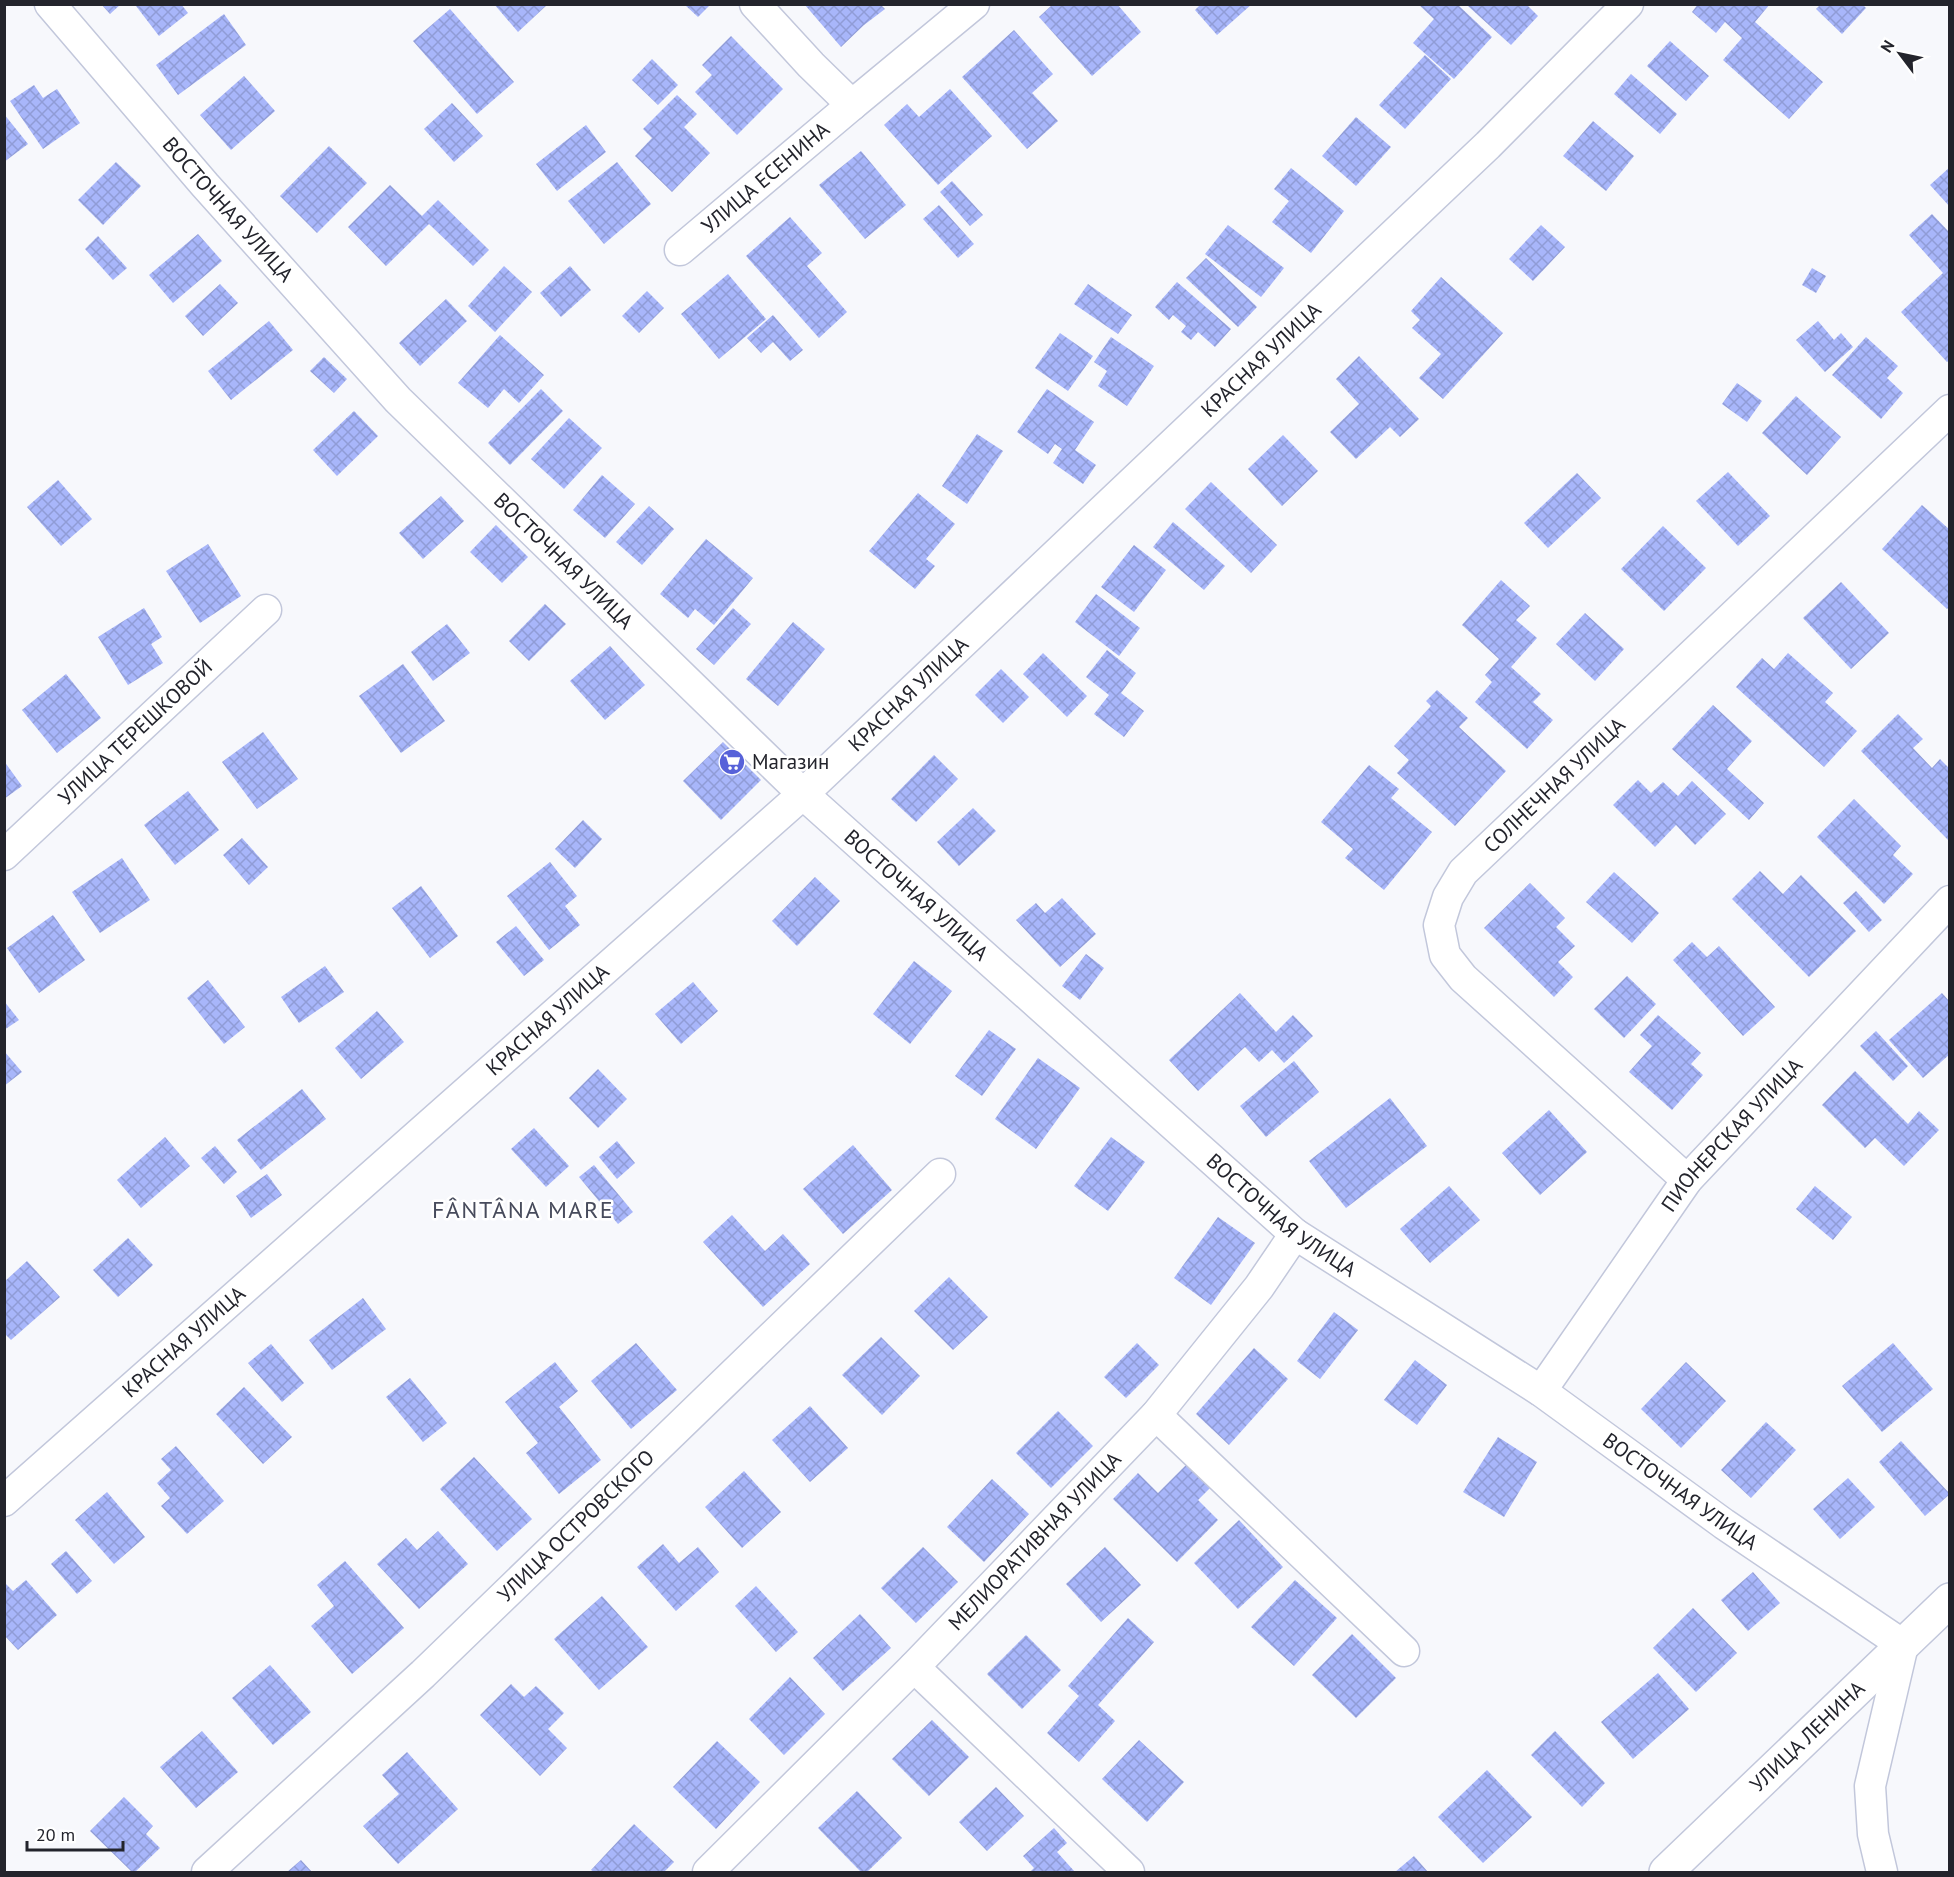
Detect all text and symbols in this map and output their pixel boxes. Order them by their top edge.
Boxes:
north arrow [1870,24,1930,84]
text: N [1876,36,1899,56]
street label: УЛИЦА ЕСЕНИНА [696,115,835,239]
street label: ВОСТОЧНАЯ УЛИЦА [157,131,300,288]
street label: КРАСНАЯ УЛИЦА [1195,296,1327,423]
street label: ВОСТОЧНАЯ УЛИЦА [488,487,640,635]
street label: КРАСНАЯ УЛИЦА [842,630,974,757]
street label: УЛИЦА ТЕРЕШКОВОЙ [52,653,218,810]
street label: СОЛНЕЧНАЯ УЛИЦА [1478,711,1631,859]
supermarket icon: Магазин [717,747,747,777]
place label: Магазин [752,748,829,775]
street label: ВОСТОЧНАЯ УЛИЦА [839,823,995,967]
street label: КРАСНАЯ УЛИЦА [480,957,615,1081]
street label: ПИОНЕРСКАЯ УЛИЦА [1655,1052,1809,1217]
street label: ВОСТОЧНАЯ УЛИЦА [1201,1147,1362,1283]
district label: FÂNTÂNA MARE [432,1194,614,1225]
street label: КРАСНАЯ УЛИЦА [116,1279,251,1403]
street label: ВОСТОЧНАЯ УЛИЦА [1598,1427,1764,1556]
street label: УЛИЦА ОСТРОВСКОГО [492,1444,660,1607]
street label: МЕЛИОРАТИВНАЯ УЛИЦА [942,1445,1127,1636]
street label: УЛИЦА ЛЕНИНА [1744,1674,1871,1797]
scale bar [27,1814,123,1852]
text: 20 m [36,1823,75,1846]

